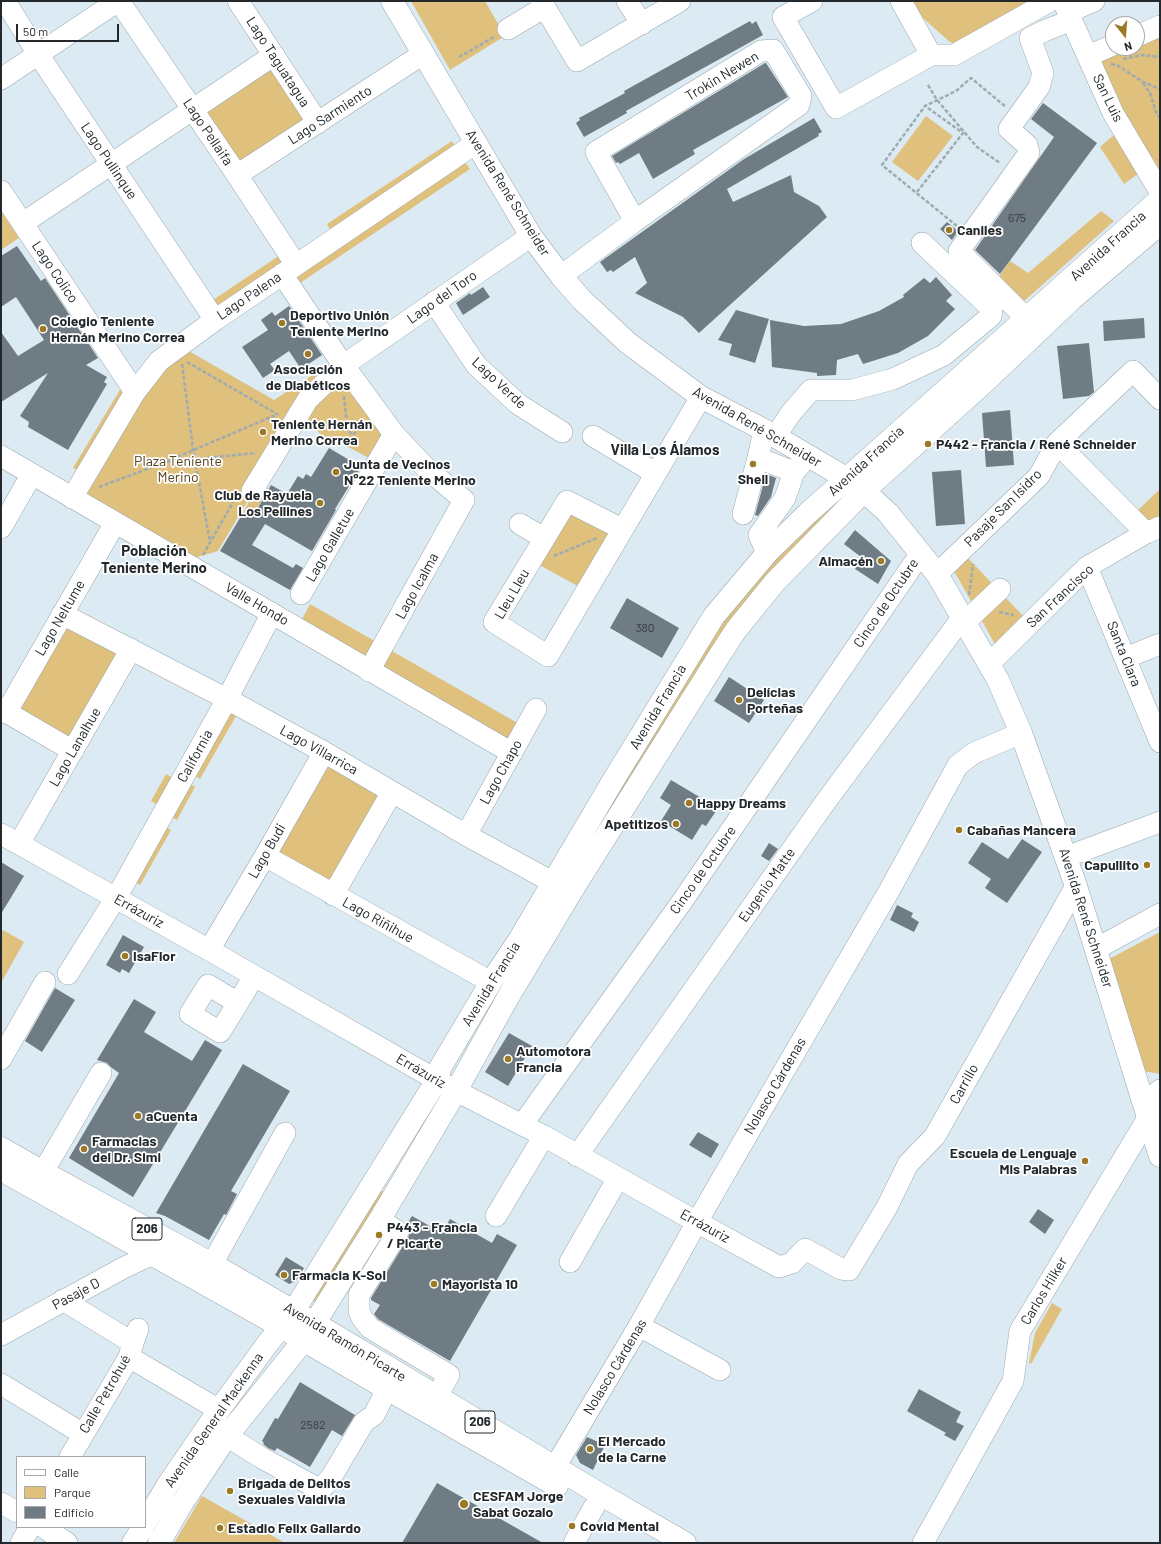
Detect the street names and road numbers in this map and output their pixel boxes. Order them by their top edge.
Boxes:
street label: Lago Taguatagua [243,14,313,110]
street label: Trokin Newen [682,48,762,104]
street label: San Luis [1089,71,1127,125]
street label: Lago Sarmiento [285,82,375,148]
street label: Lago Pellaifa [179,95,237,169]
street label: Lago Pullinque [77,119,141,203]
street label: Avenida René Schneider [462,127,554,259]
street label: Avenida Francia [1067,208,1149,284]
street label: Lago Colico [28,238,82,306]
street label: Lago del Toro [404,267,480,327]
street label: Lago Palena [214,268,284,324]
street label: Lago Verde [468,354,530,412]
street label: Avenida René Schneider [690,383,824,471]
street label: Avenida Francia [825,423,907,499]
street label: Pasaje San Isidro [961,466,1045,550]
street label: Lago Galletue [302,505,358,585]
street label: Lago Icalma [392,550,442,622]
street label: Cinco de Octubre [850,555,922,651]
street label: San Francisco [1023,561,1097,631]
street label: Lleu Lleu [491,566,533,622]
street label: Lago Neltume [32,577,88,659]
street label: Valle Hondo [222,579,292,629]
street label: Santa Clara [1103,619,1145,689]
street label: Avenida Francia [626,661,690,753]
street label: Lago Lanalhue [46,704,104,790]
street label: Lago Villarrica [277,722,361,778]
street label: California [174,727,216,785]
street label: Lago Chapo [476,737,526,807]
street label: Lago Budi [245,821,289,881]
street label: Cinco de Octubre [666,823,740,917]
street label: Eugenio Matte [735,845,799,925]
street label: Avenida René Schneider [1055,846,1117,990]
street label: Errázuriz [111,890,167,932]
street label: Lago Riñihue [339,894,417,946]
street label: Avenida Francia [458,939,524,1029]
street label: Nolasco Cárdenas [740,1035,810,1137]
street label: Errázuriz [393,1050,449,1092]
street label: Carrillo [946,1061,982,1107]
street label: Errázuriz [677,1205,733,1247]
road number: 206 [132,1218,162,1240]
street label: Carlos Hilker [1017,1254,1071,1328]
street label: Pasaje D [49,1274,103,1314]
street label: Avenida Ramón Picarte [281,1299,409,1385]
street label: Nolasco Cárdenas [580,1316,650,1418]
street label: Avenida General Mackenna [161,1349,267,1491]
street label: Calle Petrohué [76,1352,134,1436]
road number: 206 [465,1411,495,1433]

